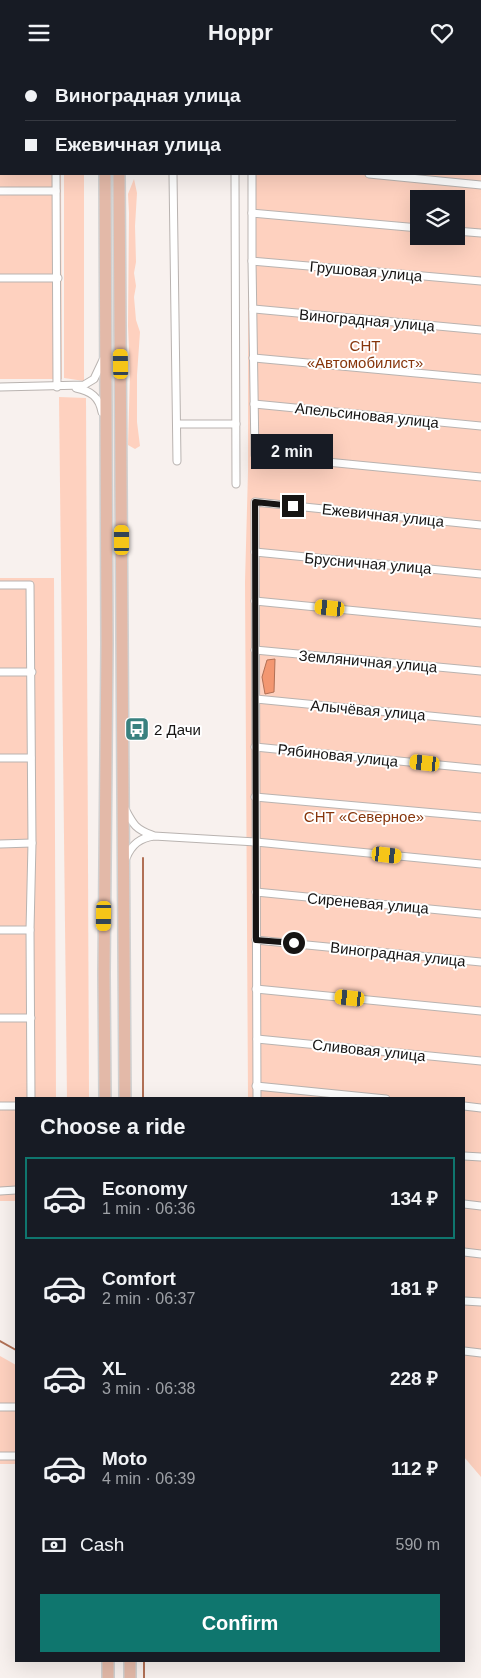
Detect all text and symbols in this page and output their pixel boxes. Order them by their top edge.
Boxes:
icon: menu [25,19,53,47]
icon: heart [428,19,456,47]
text: Hoppr [208,20,273,45]
text: Виноградная улица [55,85,241,106]
text: Ежевичная улица [55,134,221,155]
map controls [410,190,465,245]
button: layers [410,190,465,245]
street label: Грушовая улица [309,258,424,284]
street label: Виноградная улица [298,306,436,334]
park label: СНТ «Автомобилист» [307,337,423,371]
car [113,349,128,379]
street label: Апельсиновая улица [294,399,440,431]
callout: 2 min [252,433,334,469]
text: 2 min [271,443,313,460]
route end [282,495,304,517]
street label: Ежевичная улица [321,500,446,530]
car [114,525,129,555]
street label: Брусничная улица [304,549,433,577]
car [314,599,345,617]
street label: Земляничная улица [298,646,439,676]
street label: Алычёвая улица [310,697,427,724]
bus stop icon: 2 Дачи [124,716,150,742]
place label: 2 Дачи [154,721,201,738]
street label: Рябиновая улица [277,740,400,770]
car [409,754,440,772]
park label: СНТ «Северное» [304,808,424,825]
car [371,846,402,864]
street label: Сиреневая улица [306,889,430,917]
car [96,901,111,931]
route start [283,932,305,954]
street label: Виноградная улица [329,938,467,970]
car [334,989,365,1007]
street label: Сливовая улица [312,1036,427,1064]
text: Choose a ride [40,1114,185,1139]
icon: car [42,1176,87,1221]
text: Economy [102,1178,188,1199]
text: 134 ₽ [390,1188,438,1209]
text: 1 min · 06:36 [102,1200,195,1217]
icon: car [42,1266,87,1311]
text: Comfort [102,1268,176,1289]
text: 181 ₽ [390,1278,438,1299]
text: 2 min · 06:37 [102,1290,195,1307]
icon: car [42,1356,87,1401]
text: XL [102,1358,126,1379]
text: 228 ₽ [390,1368,438,1389]
text: 3 min · 06:38 [102,1380,195,1397]
icon: car [42,1446,87,1491]
text: Moto [102,1448,147,1469]
text: 112 ₽ [391,1458,438,1479]
text: 4 min · 06:39 [102,1470,195,1487]
icon: cash [40,1531,68,1559]
text: Cash [80,1534,124,1555]
text: 590 m [396,1536,440,1553]
button: Confirm [40,1594,440,1652]

